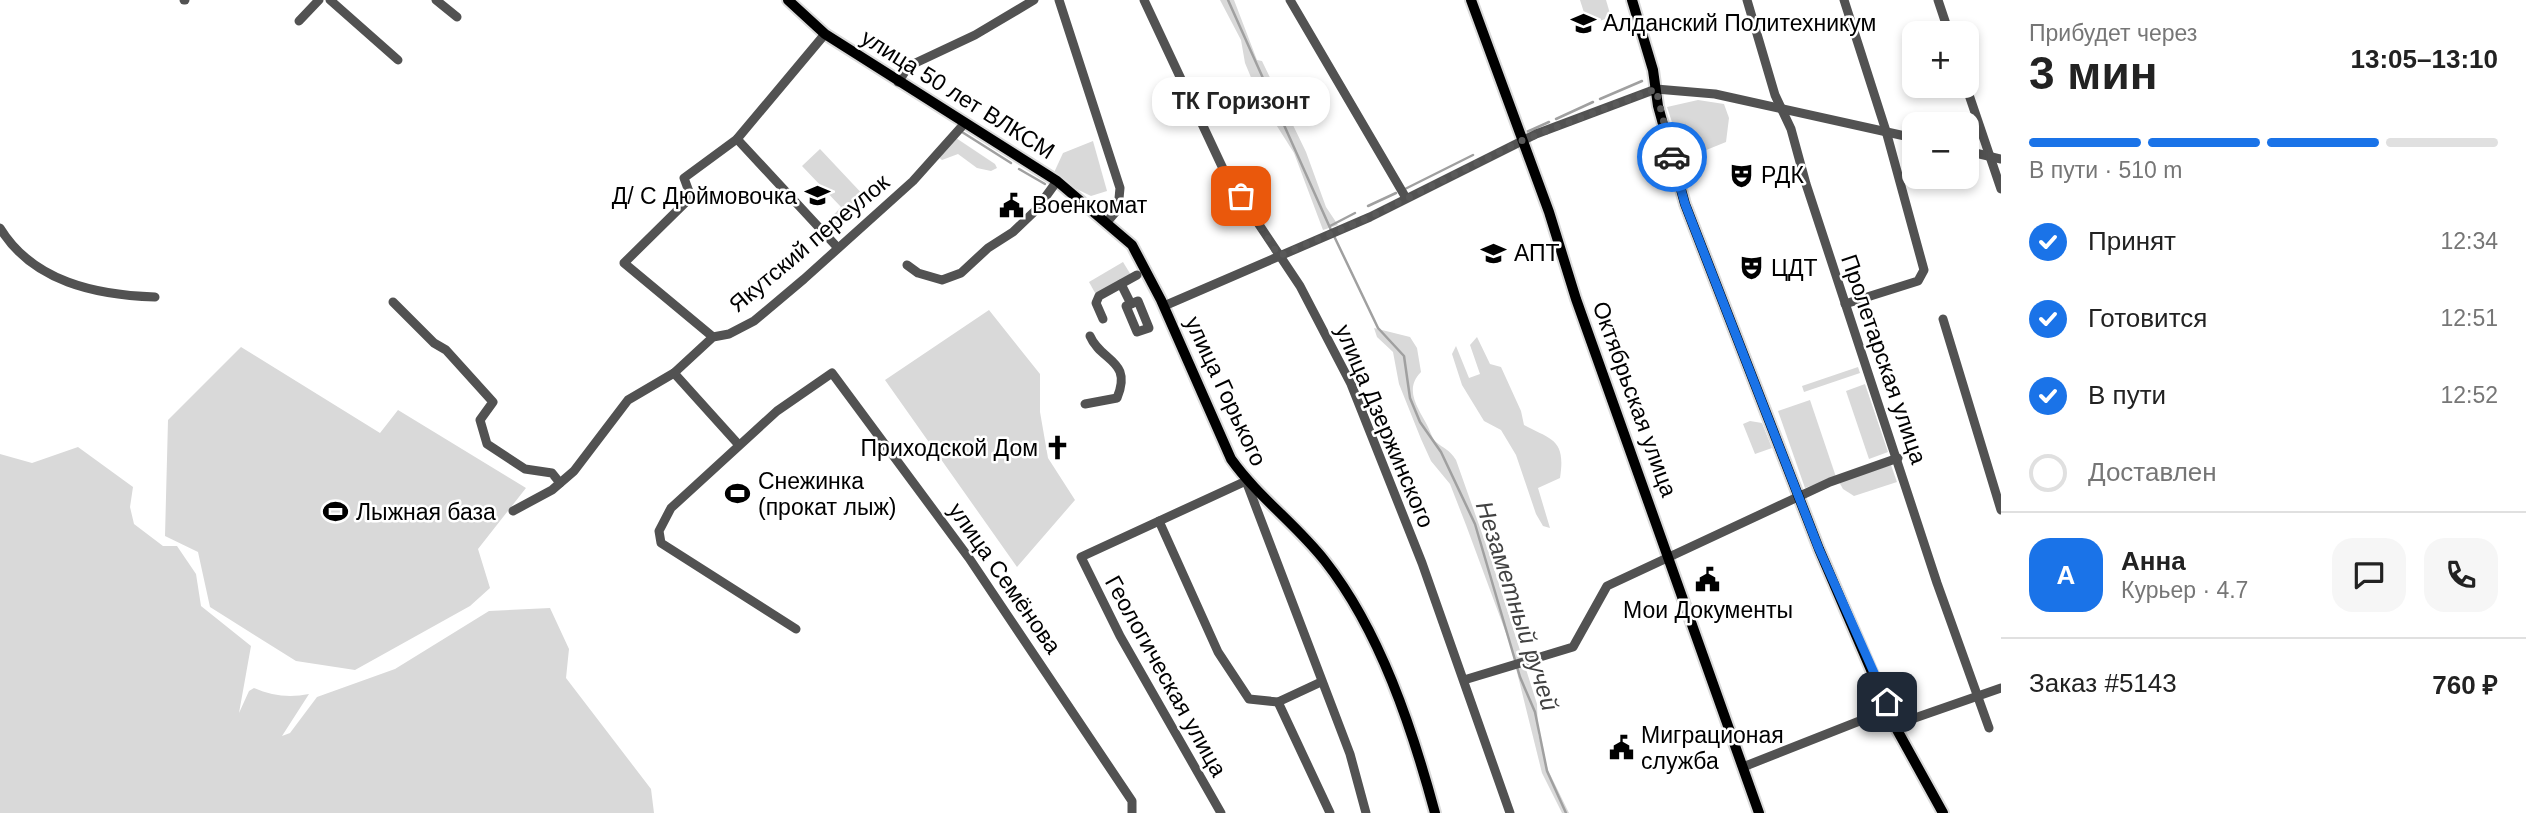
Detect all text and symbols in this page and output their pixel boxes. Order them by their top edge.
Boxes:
school or university icon: Алданский Политехникум [1569,9,1597,37]
place label: Алданский Политехникум [1603,10,1876,36]
text: Прибудет через [2029,20,2197,46]
map controls [1902,21,1979,189]
button: + [1902,21,1979,98]
street label: улица 50 лет ВЛКСМ [857,24,1059,164]
text: 13:05–13:10 [2351,44,2498,74]
text: 3 мин [2029,47,2157,99]
callout: ТК Горизонт [1152,77,1330,126]
text: ТК Горизонт [1172,88,1310,114]
button: − [1902,112,1979,189]
courier [1637,122,1707,192]
icon: car [1653,138,1691,176]
text: В пути · 510 m [2029,157,2182,183]
theatre icon: РДК [1727,161,1755,189]
place label: РДК [1761,162,1804,188]
pin [1211,166,1271,226]
street label: Якутский переулок [724,168,895,317]
icon: bag [1222,177,1260,215]
school or university icon: Д/ С Дюймовочка [803,182,831,210]
place label: Д/ С Дюймовочка [612,183,797,209]
public building icon: Военкомат [998,191,1026,219]
place label: Военкомат [1032,192,1148,218]
icon: check [2029,223,2067,261]
text: Принят [2088,226,2176,256]
text: 12:34 [2440,228,2498,254]
school or university icon: АПТ [1480,239,1508,267]
place label: АПТ [1514,240,1560,266]
street label: Пролетарская улица [1836,251,1932,467]
theatre icon: ЦДТ [1737,254,1765,282]
place label: ЦДТ [1771,255,1818,281]
street label: Октябрьская улица [1588,298,1683,500]
icon: check [2029,300,2067,338]
text: Готовится [2088,303,2207,333]
text: 12:51 [2440,305,2498,331]
street label: улица Горького [1180,312,1272,470]
street label: улица Дзержинского [1330,321,1440,531]
icon: check [2029,377,2067,415]
text: В пути [2088,380,2166,410]
text: 12:52 [2440,382,2498,408]
church icon: Приходской Дом [1044,434,1072,462]
place label: Приходской Дом [861,435,1038,461]
text: Доставлен [2088,457,2217,487]
place label: Снежинка (прокат лыж) [758,468,896,520]
sports icon: Снежинка (прокат лыж) [724,480,752,508]
sports icon: Лыжная база [322,498,350,526]
street label: улица Семёнова [943,498,1067,658]
water label: Незаметный ручей [1471,498,1564,714]
place label: Лыжная база [356,499,496,525]
button: chat [2332,538,2406,612]
button: phone [2424,538,2498,612]
text: Анна [2121,546,2186,576]
text: А [2057,560,2075,590]
public building icon: Мои Документы [1694,566,1722,594]
street label: Геологическая улица [1100,571,1232,781]
text: Курьер · 4.7 [2121,577,2248,603]
place label: Мои Документы [1623,597,1793,623]
text: Заказ #5143 [2029,668,2177,698]
text: 760 ₽ [2432,670,2498,700]
pin [1857,672,1917,732]
icon: home [1868,683,1906,721]
place label: Миграционая служба [1641,722,1784,774]
public building icon: Миграционая служба [1607,734,1635,762]

